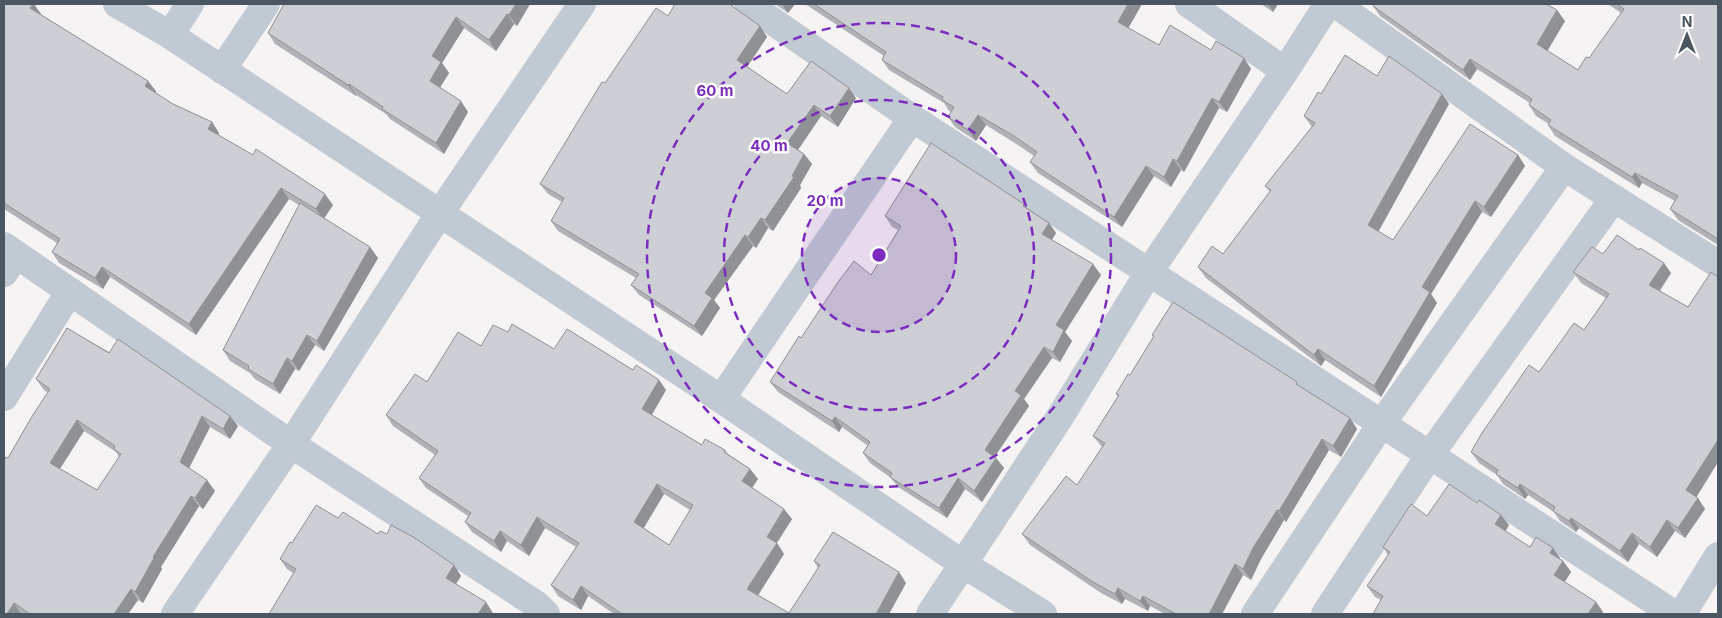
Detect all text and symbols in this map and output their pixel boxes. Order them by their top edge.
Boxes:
north arrow [1662,10,1712,60]
text: N [1682,13,1692,30]
text: 60 m [696,81,734,100]
text: 40 m [750,136,788,155]
text: 20 m [807,191,843,210]
centre of rings [870,246,888,264]

